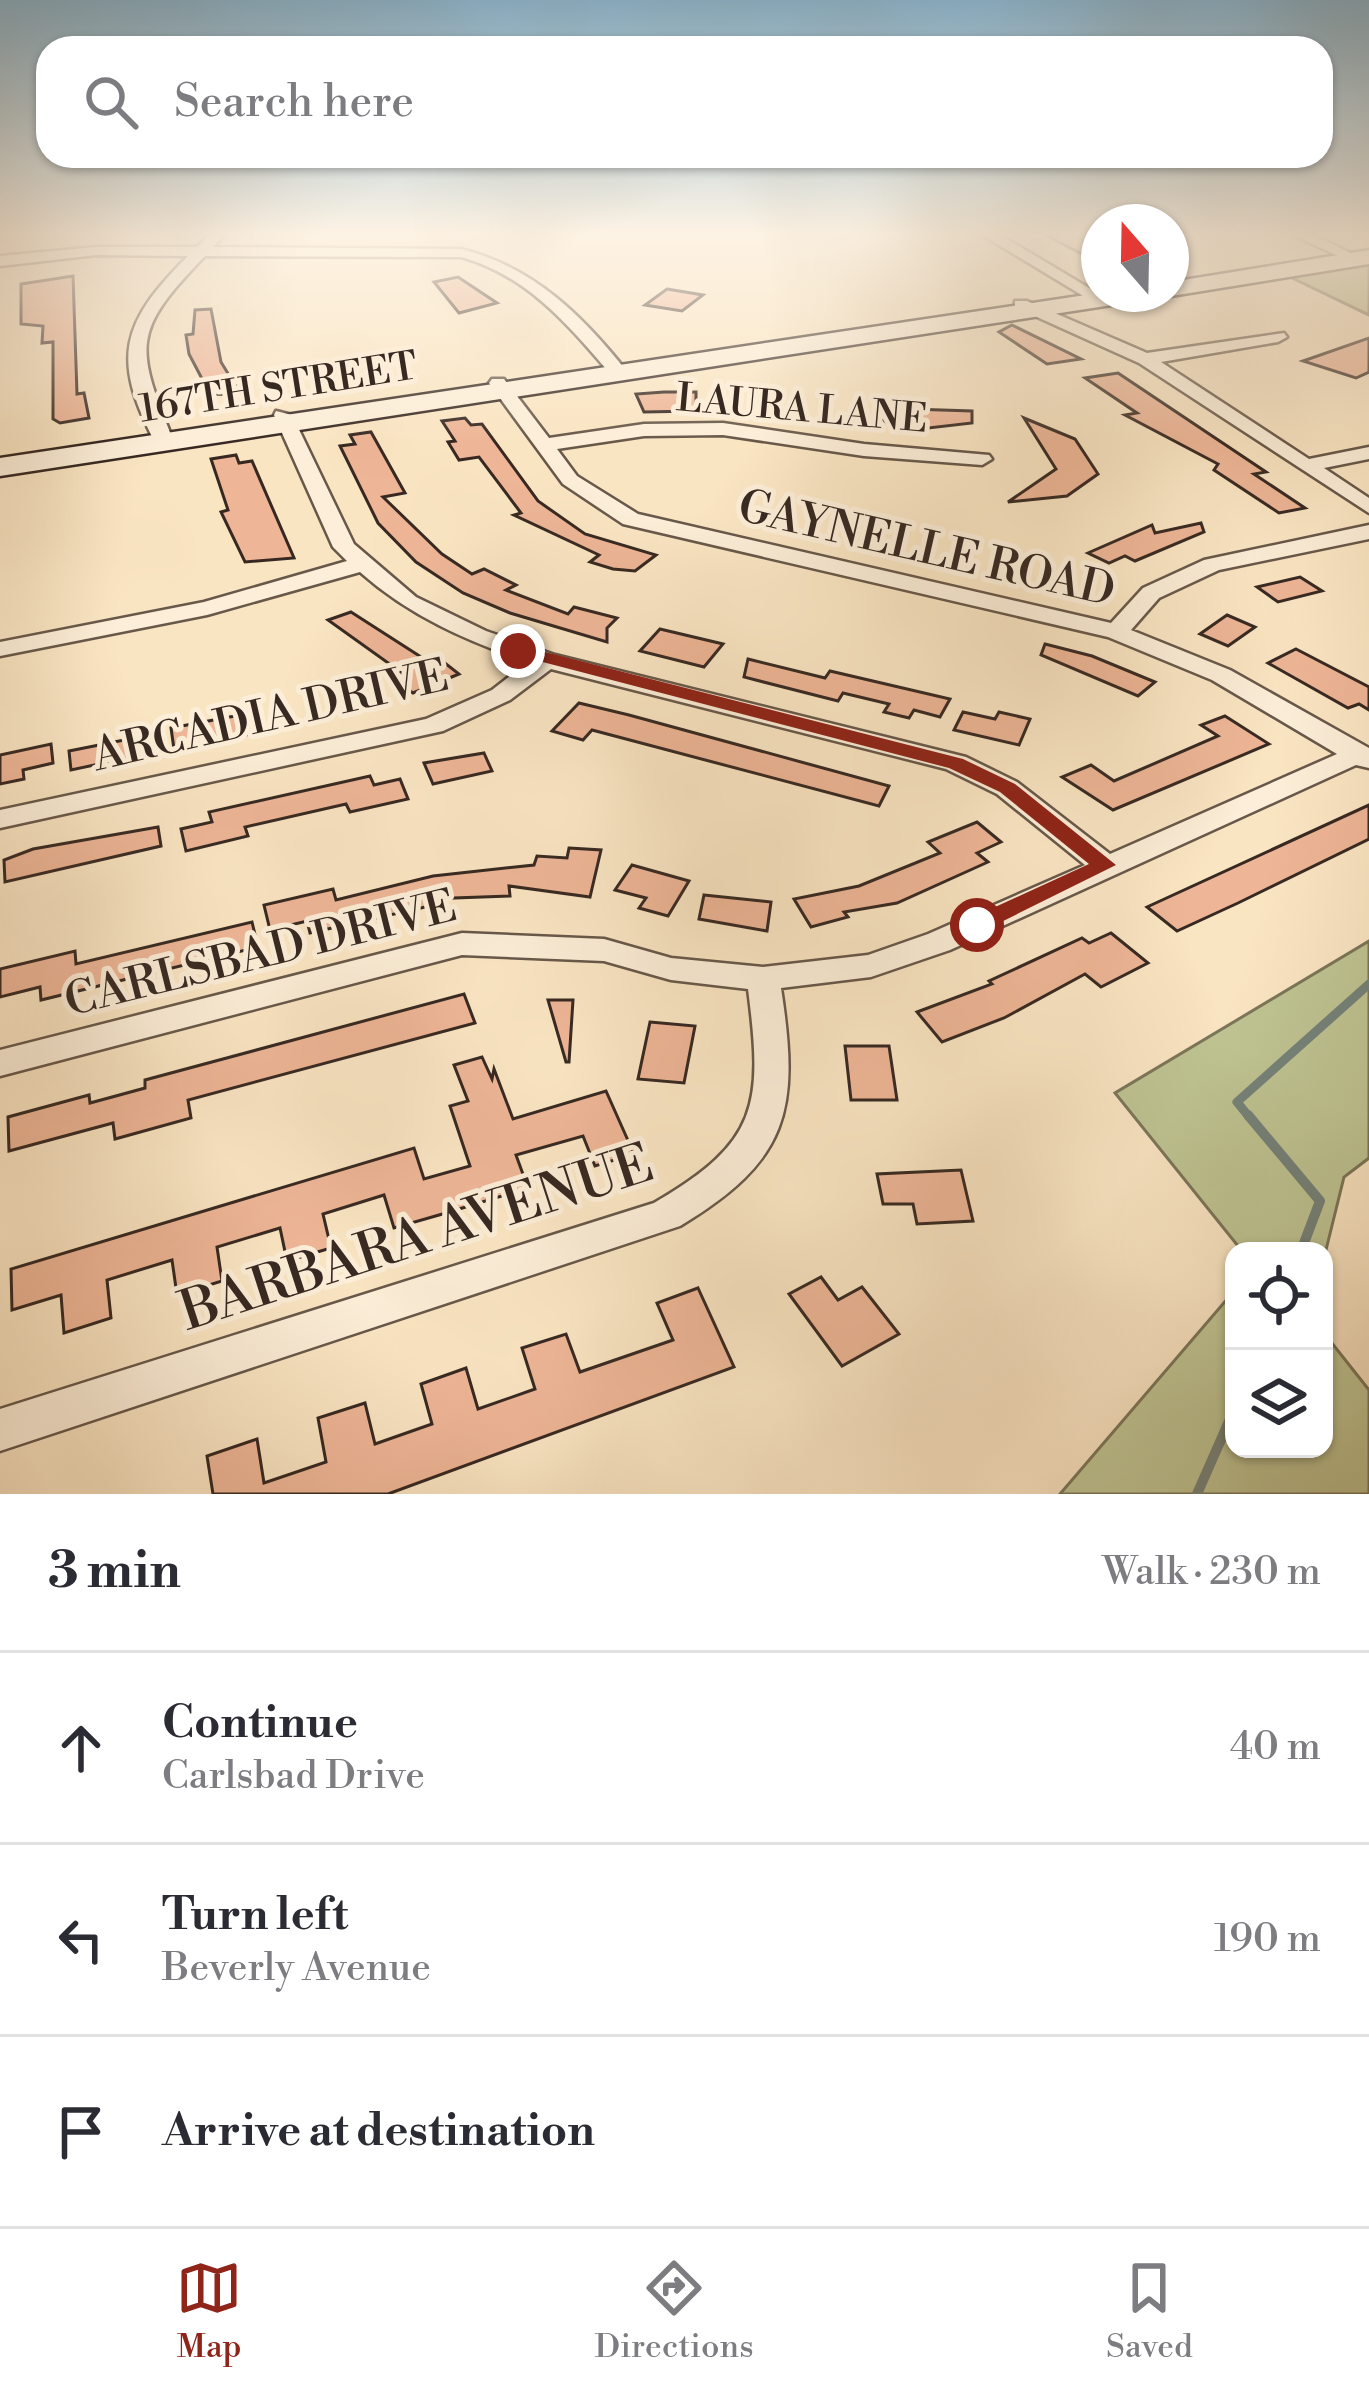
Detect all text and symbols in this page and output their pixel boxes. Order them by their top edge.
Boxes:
search box [36,36,1333,168]
icon: search [78,69,144,135]
text: Search here [174,74,414,131]
north arrow [1081,204,1189,312]
street label: 167TH STREET [136,342,421,435]
street label: LAURA LANE [674,374,929,445]
street label: GAYNELLE ROAD [733,478,1120,620]
route end [491,624,545,678]
street label: ARCADIA DRIVE [86,648,454,785]
street label: CARLSBAD DRIVE [59,878,462,1031]
route start [950,898,1004,952]
street label: BARBARA AVENUE [171,1130,662,1348]
map controls [1225,1242,1333,1458]
button: locate [1225,1242,1333,1350]
button: layers [1225,1350,1333,1458]
text: 3 min [48,1540,181,1604]
text: Walk · 230 m [1102,1548,1321,1597]
text: Continue [162,1695,358,1752]
icon: ahead [48,1715,114,1781]
text: 40 m [1230,1723,1321,1772]
text: Carlsbad Drive [162,1752,425,1801]
text: Turn left [162,1887,348,1944]
icon: left [48,1907,114,1973]
text: 190 m [1214,1915,1321,1964]
text: Beverly Avenue [162,1944,431,1993]
icon: arrive [48,2099,114,2165]
text: Arrive at destination [162,2103,595,2160]
tab: Map [176,2255,242,2368]
tab: Directions [595,2255,754,2368]
tab: Saved [1106,2255,1193,2368]

